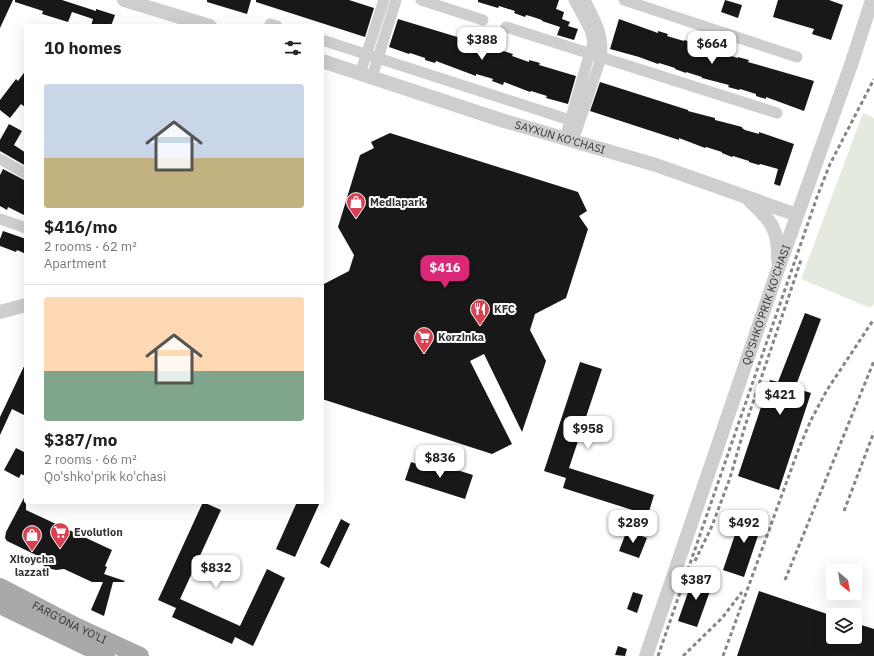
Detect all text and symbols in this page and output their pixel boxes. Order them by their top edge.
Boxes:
pin: $388 [458,27,506,61]
text: $388 [466,31,498,48]
pin: $664 [688,31,736,65]
text: $664 [696,35,728,52]
text: 10 homes [44,37,121,59]
icon: filters [282,37,304,59]
icon: home [138,110,210,182]
street label: SAYXUN KO'CHASI [513,117,607,157]
shop icon: Mediapark [345,191,367,219]
place label: Mediapark [370,195,426,209]
text: $416/mo [44,216,117,238]
text: 2 rooms · 62 m² [44,238,137,255]
street label: QO'SHKO'PRIK KO'CHASI [739,243,793,367]
text: Apartment [44,255,107,272]
pin: $416 [421,255,469,289]
text: $416 [429,259,461,276]
restaurant icon: KFC [469,298,491,326]
place label: KFC [494,302,515,316]
icon: home [138,323,210,395]
supermarket icon: Korzinka [413,326,435,354]
place label: Korzinka [438,330,484,344]
pin: $421 [756,382,804,416]
text: $421 [764,386,796,403]
pin: $958 [564,416,612,450]
text: $958 [572,420,604,437]
text: $387/mo [44,429,117,451]
pin: $836 [416,445,464,479]
text: $836 [424,449,456,466]
text: 2 rooms · 66 m² [44,451,137,468]
text: Qo'shko'prik ko'chasi [44,468,166,485]
pin: $289 [609,510,657,544]
pin: $492 [720,510,768,544]
text: $289 [617,514,649,531]
text: $492 [728,514,760,531]
supermarket icon: Evolution [49,521,71,549]
shop icon: Xitoycha lazzati [21,524,43,552]
place label: Evolution [74,525,123,539]
place label: Xitoycha lazzati [9,552,55,579]
pin: $832 [192,555,240,589]
text: $832 [200,559,232,576]
north arrow [826,564,862,600]
map controls [826,564,862,644]
pin: $387 [672,567,720,601]
text: $387 [680,571,712,588]
street label: FARG'ONA YO'LI [30,598,109,647]
button: layers [826,608,862,644]

